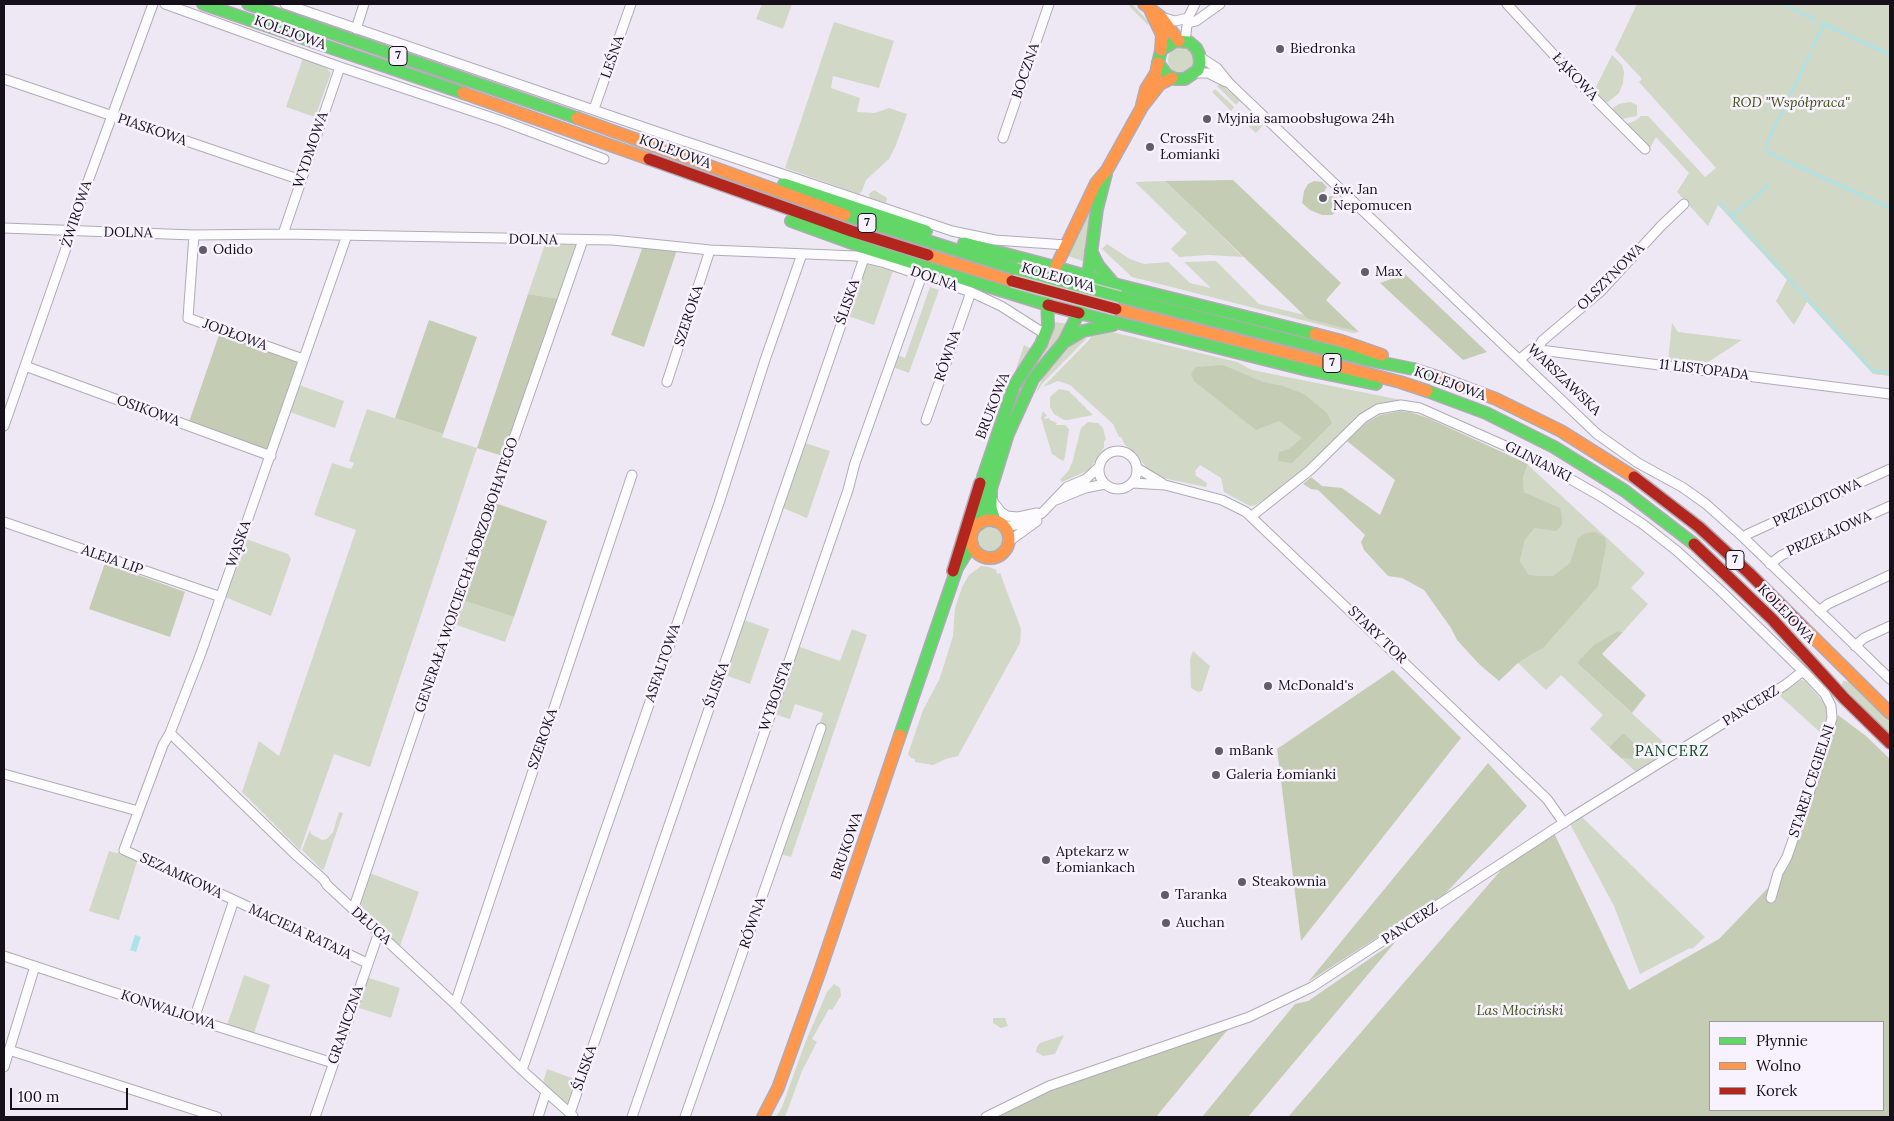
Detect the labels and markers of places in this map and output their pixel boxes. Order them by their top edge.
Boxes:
place label: Biedronka [1290,41,1356,57]
marker: Biedronka [1274,43,1286,55]
place label: Myjnia samoobsługowa 24h [1217,111,1395,127]
marker: Myjnia samoobsługowa 24h [1201,113,1213,125]
place label: CrossFit Łomianki [1160,131,1220,164]
marker: CrossFit Łomianki [1144,141,1156,153]
place label: św. Jan Nepomucen [1333,182,1412,214]
marker: św. Jan Nepomucen [1317,192,1329,204]
place label: Odido [213,242,253,258]
marker: Odido [197,244,209,256]
place label: Max [1375,264,1402,280]
marker: Max [1359,266,1371,278]
place label: McDonald's [1278,678,1354,694]
marker: McDonald's [1262,680,1274,692]
place label: mBank [1229,743,1273,759]
marker: mBank [1213,745,1225,757]
place label: Galeria Łomianki [1226,767,1336,783]
marker: Galeria Łomianki [1210,769,1222,781]
place label: Aptekarz w Łomiankach [1056,844,1135,876]
marker: Aptekarz w Łomiankach [1040,854,1052,866]
place label: Steakownia [1252,874,1326,890]
marker: Steakownia [1236,876,1248,888]
place label: Taranka [1175,887,1227,903]
marker: Taranka [1159,889,1171,901]
place label: Auchan [1176,915,1225,931]
marker: Auchan [1160,917,1172,929]

